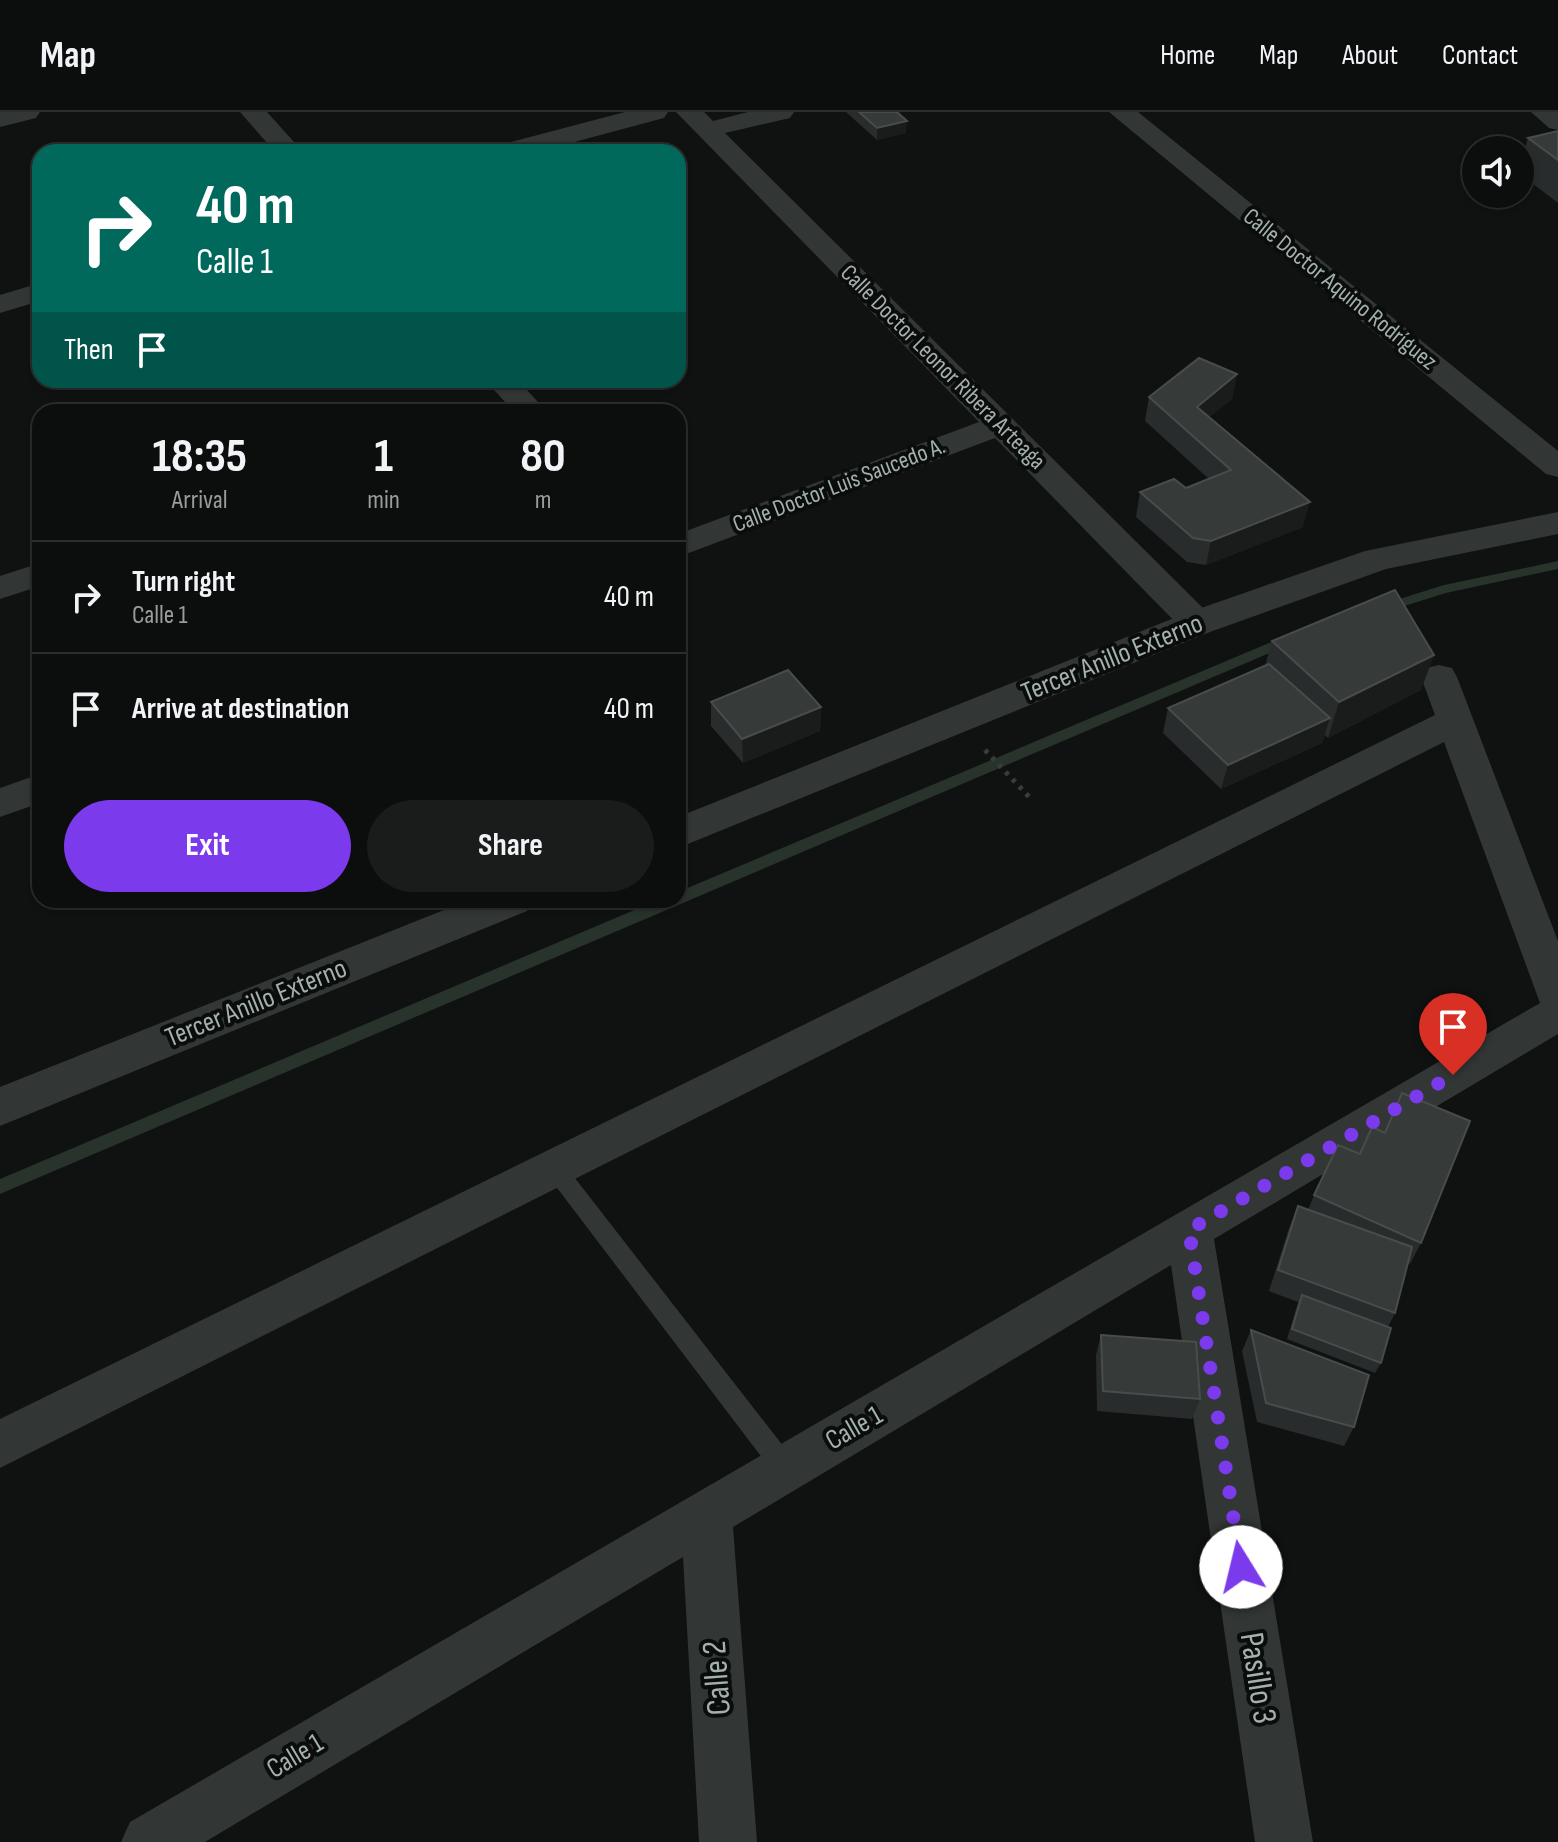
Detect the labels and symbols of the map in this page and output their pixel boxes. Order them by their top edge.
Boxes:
street label: Calle Doctor Aquino Rodríguez [1237,202,1443,376]
street label: Calle Doctor Leonor Ribera Arteaga [834,258,1052,476]
street label: Calle Doctor Luis Saucedo A. [729,431,949,539]
street label: Tercer Anillo Externo [1017,607,1207,709]
street label: Tercer Anillo Externo [161,952,351,1054]
pin [1419,993,1487,1075]
street label: Calle 1 [820,1399,888,1457]
position arrow [1199,1525,1283,1609]
street label: Pasillo 3 [1231,1629,1285,1727]
street label: Calle 2 [694,1639,740,1717]
street label: Calle 1 [261,1726,329,1786]

